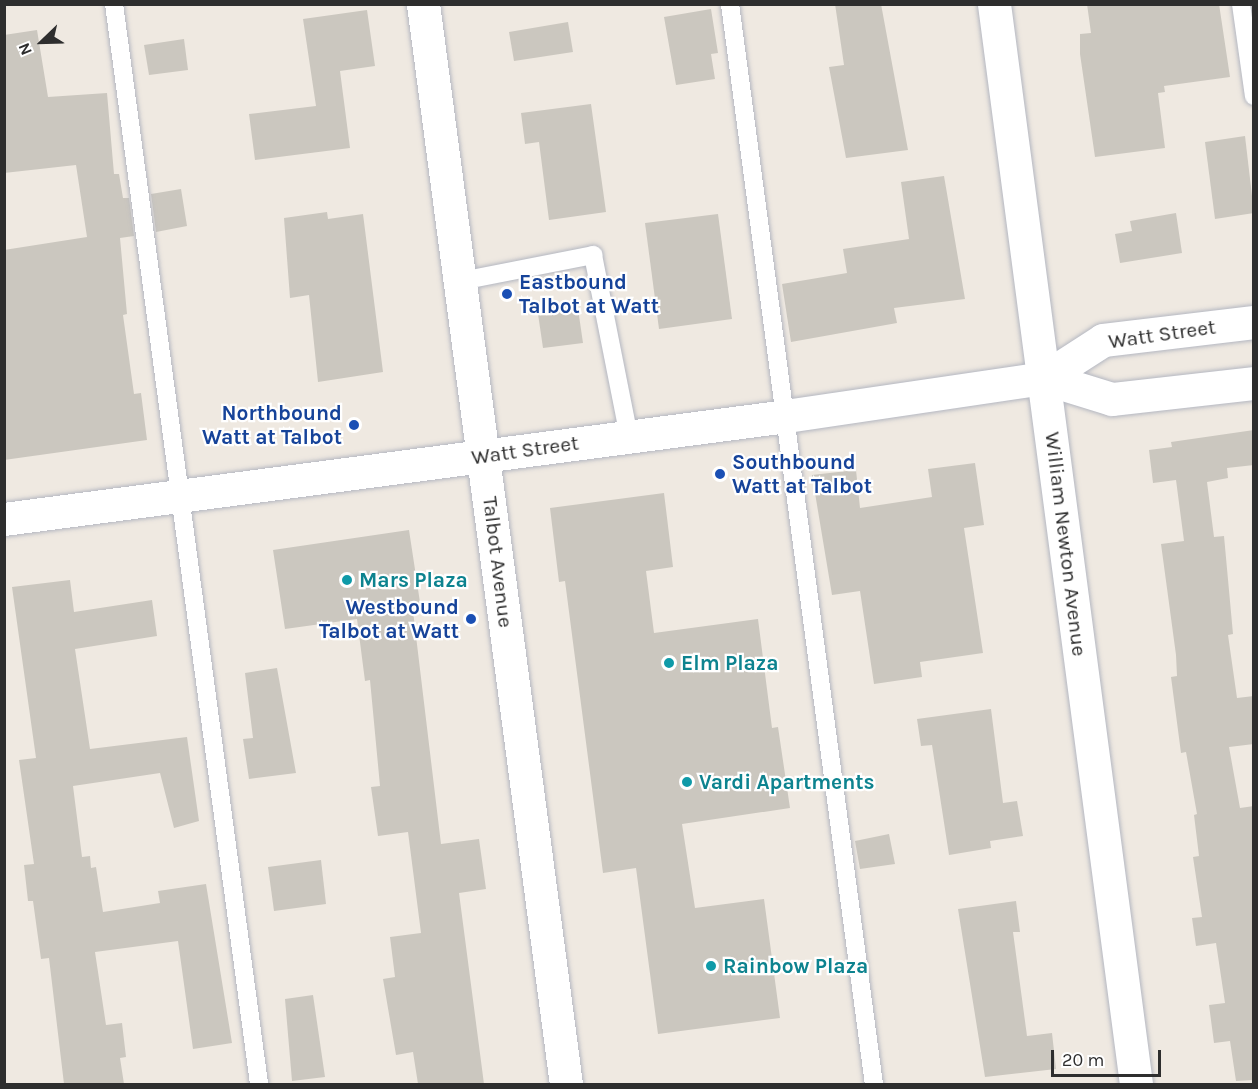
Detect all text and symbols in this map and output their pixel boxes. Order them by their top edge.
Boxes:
north arrow [12,12,72,72]
text: N [14,40,36,58]
place label: Eastbound Talbot at Watt [519,269,659,319]
marker: Eastbound Talbot at Watt [500,287,514,301]
street label: Watt Street [1107,314,1217,354]
place label: Northbound Watt at Talbot [202,400,342,450]
marker: Northbound Watt at Talbot [347,418,361,432]
street label: Watt Street [470,430,580,470]
street label: William Newton Avenue [1040,430,1092,658]
place label: Southbound Watt at Talbot [732,449,872,499]
marker: Southbound Watt at Talbot [713,467,727,481]
street label: Talbot Avenue [477,495,519,629]
place label: Mars Plaza [359,567,468,593]
marker: Mars Plaza [340,573,354,587]
place label: Westbound Talbot at Watt [319,594,459,644]
marker: Westbound Talbot at Watt [464,612,478,626]
place label: Elm Plaza [681,650,779,676]
marker: Elm Plaza [662,656,676,670]
place label: Vardi Apartments [699,769,875,795]
marker: Vardi Apartments [680,775,694,789]
place label: Rainbow Plaza [723,953,868,979]
marker: Rainbow Plaza [704,959,718,973]
scale bar [1054,1038,1164,1076]
text: 20 m [1062,1049,1104,1071]

